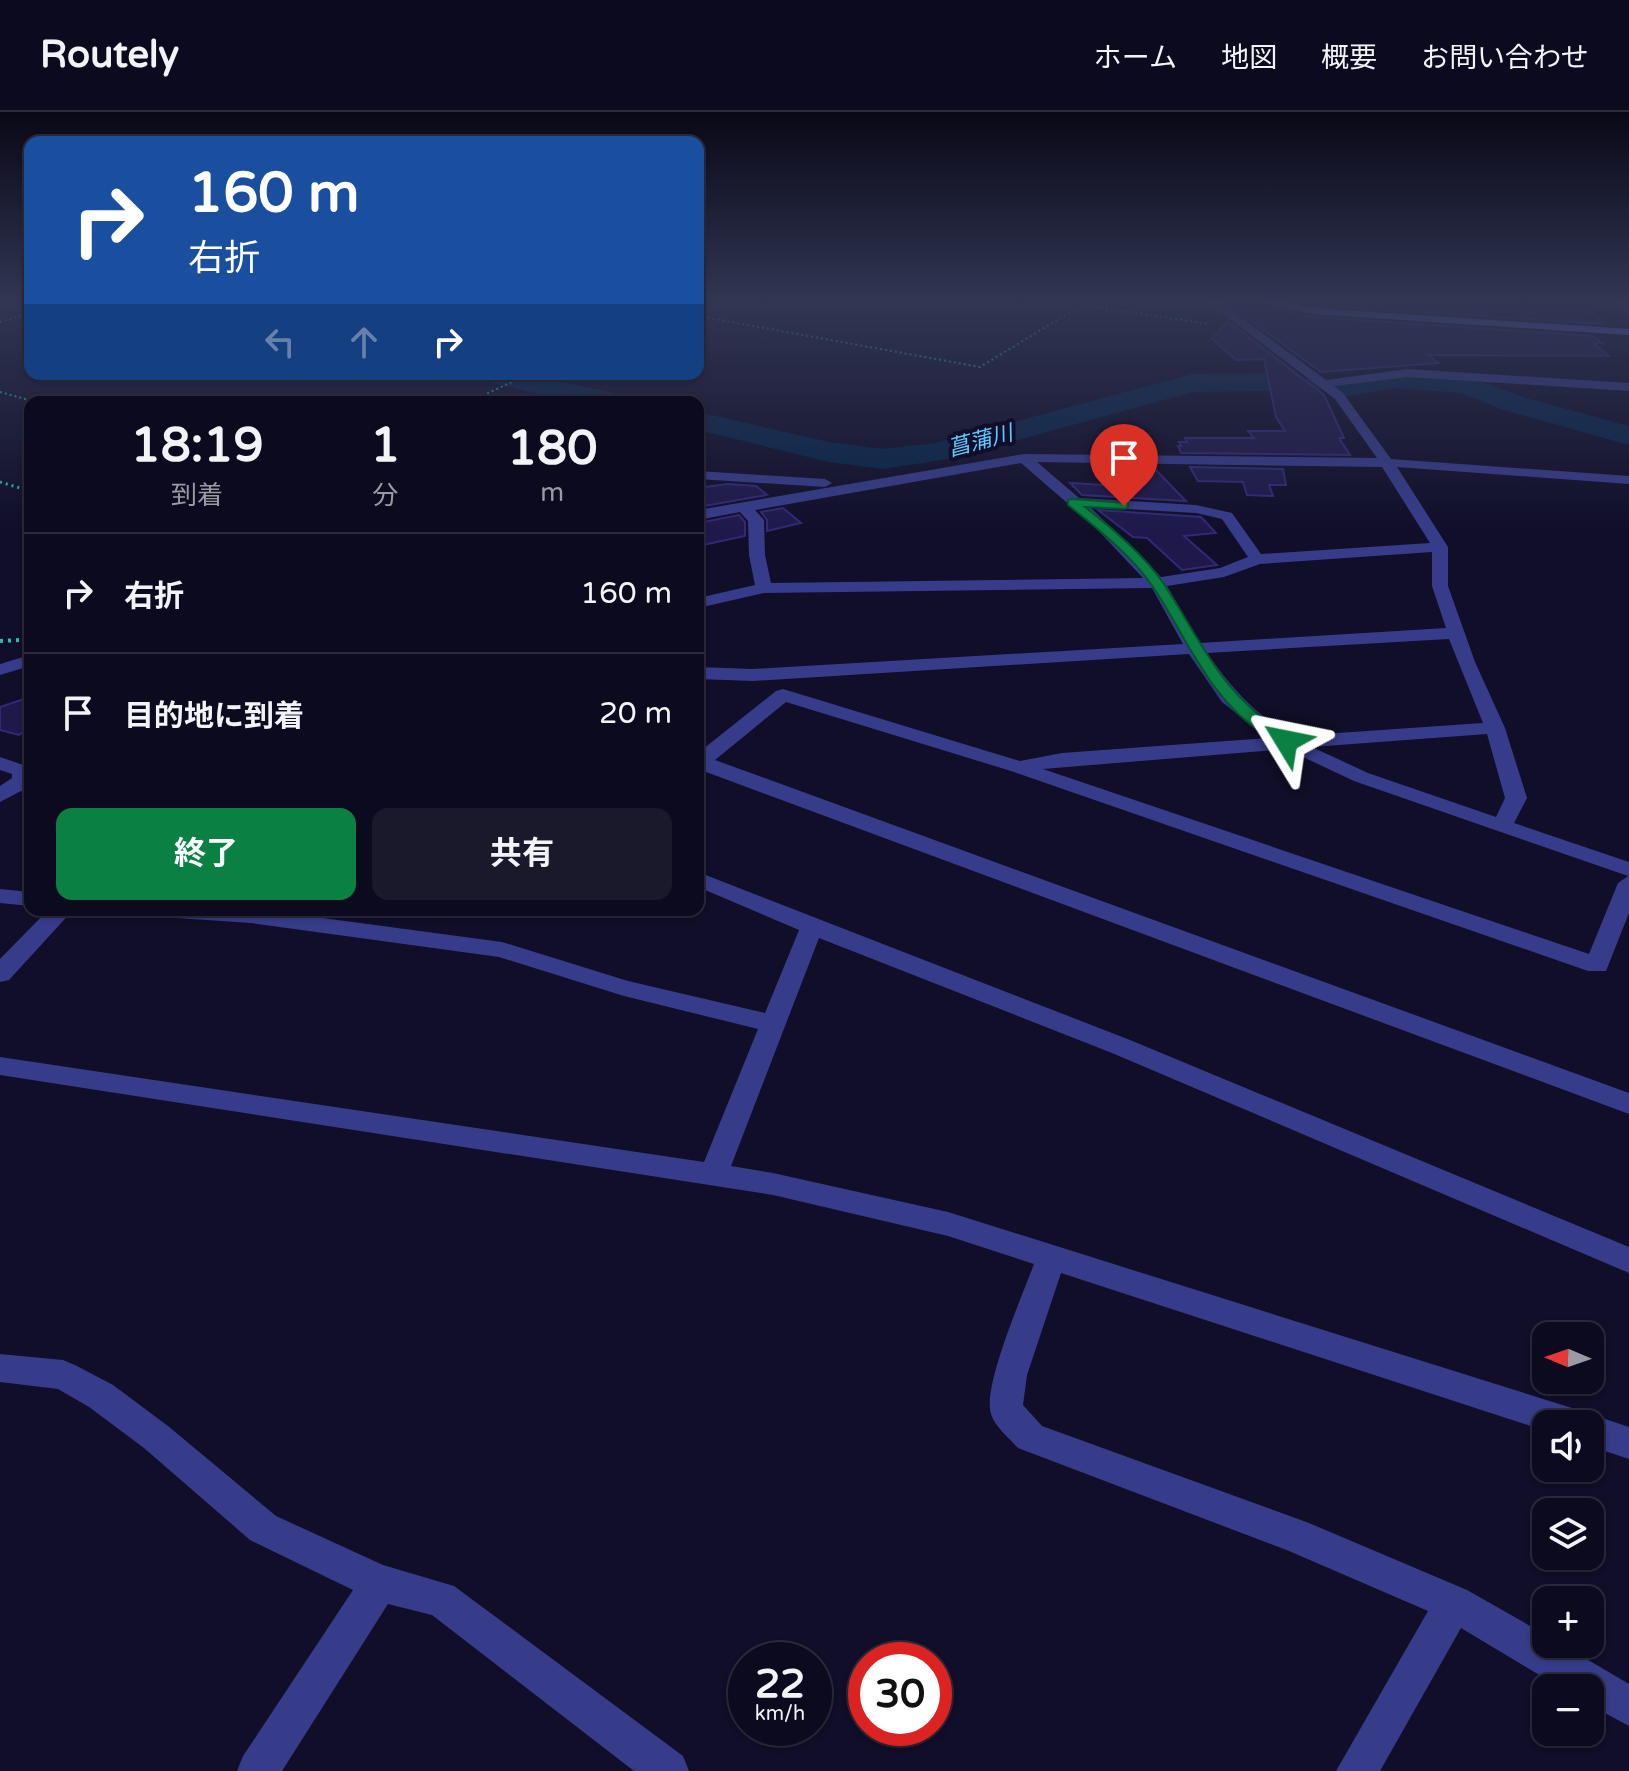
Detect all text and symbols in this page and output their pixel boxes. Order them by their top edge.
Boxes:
text: Routely [40,32,179,78]
text: ホーム [1094,41,1177,75]
text: 地図 [1221,41,1277,75]
text: 概要 [1321,41,1377,75]
text: お問い合わせ [1421,41,1589,75]
text: 160 m [188,160,359,227]
icon: right [56,168,160,272]
text: 右折 [188,237,260,280]
icon: left [258,320,302,364]
icon: ahead [342,320,386,364]
icon: right [426,320,470,364]
text: 18:19 [131,417,264,475]
text: 1 [370,417,400,475]
water label: 菖蒲川 [945,419,1017,462]
text: 180 [507,420,597,478]
pin [1090,424,1158,506]
icon: arrive [1102,436,1146,480]
text: m [540,477,564,508]
text: 到着 [171,480,223,511]
text: 分 [372,480,398,511]
icon: right [56,571,100,615]
text: 160 m [580,575,672,612]
text: 右折 [124,578,184,615]
icon: arrive [56,691,100,735]
text: 20 m [599,695,672,732]
text: 目的地に到着 [124,698,304,735]
position arrow [1244,699,1328,783]
button: 終了 [56,808,356,900]
button: 共有 [372,808,672,900]
north arrow [1532,1322,1604,1394]
map controls [1532,1322,1604,1746]
button: sound [1532,1410,1604,1482]
button: layers [1532,1498,1604,1570]
button: + [1532,1586,1604,1658]
speed limit sign: 30 [848,1642,952,1746]
text: 22 [755,1660,805,1708]
button: − [1532,1674,1604,1746]
text: km/h [755,1702,805,1726]

